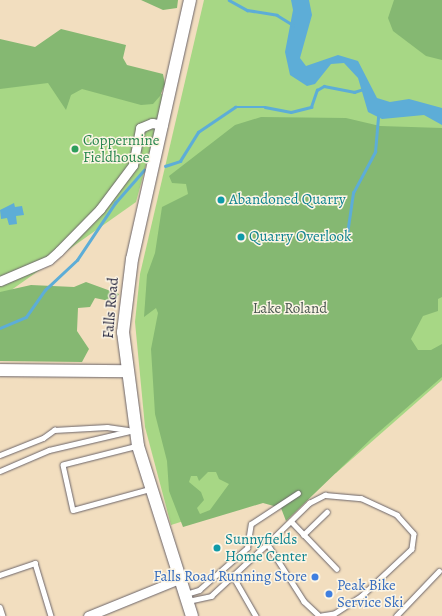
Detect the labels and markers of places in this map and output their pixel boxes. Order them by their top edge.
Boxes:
place label: Coppermine Fieldhouse [83,131,160,166]
marker: Coppermine Fieldhouse [70,144,80,154]
place label: Abandoned Quarry [229,191,346,209]
marker: Abandoned Quarry [216,195,226,205]
place label: Quarry Overlook [249,228,351,246]
marker: Quarry Overlook [236,232,246,242]
place label: Sunnyfields Home Center [225,530,307,565]
marker: Sunnyfields Home Center [212,543,222,553]
place label: Falls Road Running Store [154,568,307,586]
marker: Falls Road Running Store [310,572,320,582]
place label: Peak Bike Service Ski [337,576,404,611]
marker: Peak Bike Service Ski [324,589,334,599]

